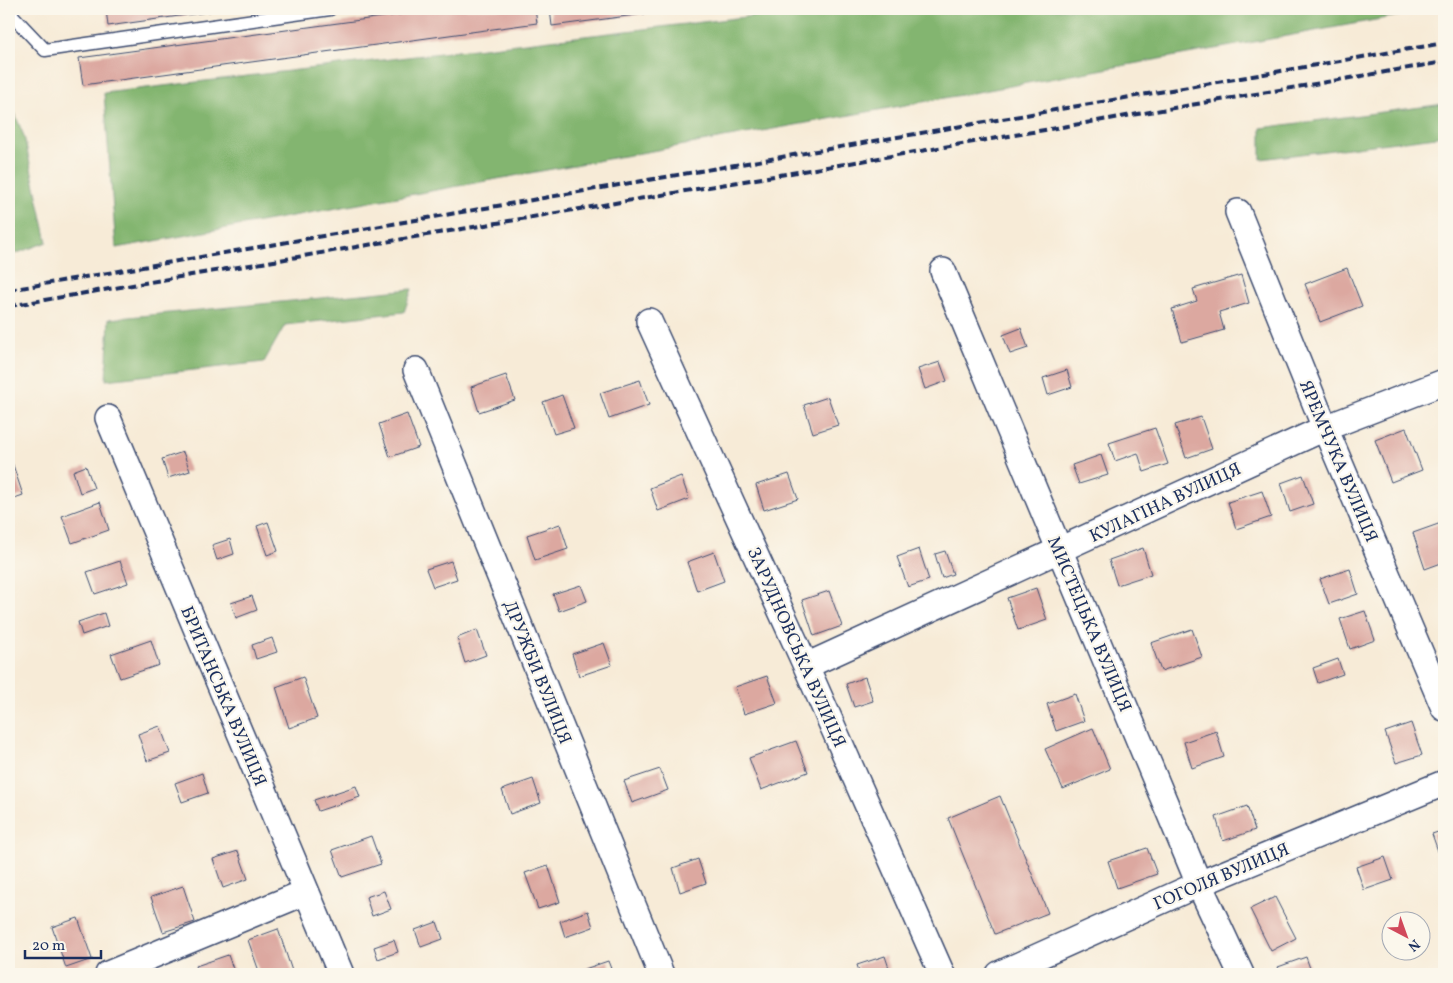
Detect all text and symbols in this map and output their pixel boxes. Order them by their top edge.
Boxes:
street label: ЯРЕМЧУКА ВУЛИЦЯ [1292,377,1383,547]
street label: КУЛАГІНА ВУЛИЦЯ [1086,457,1246,550]
street label: МИСТЕЦЬКА ВУЛИЦЯ [1040,533,1137,716]
street label: ЗАРУДНОВСЬКА ВУЛИЦЯ [740,543,851,752]
street label: ДРУЖБИ ВУЛИЦЯ [496,597,577,748]
street label: БРИТАНСЬКА ВУЛИЦЯ [173,603,272,791]
street label: ГОГОЛЯ ВУЛИЦЯ [1150,837,1293,917]
north arrow [1380,910,1430,960]
scale bar [25,928,101,960]
text: N [1403,934,1424,955]
text: 20 m [32,936,65,957]

